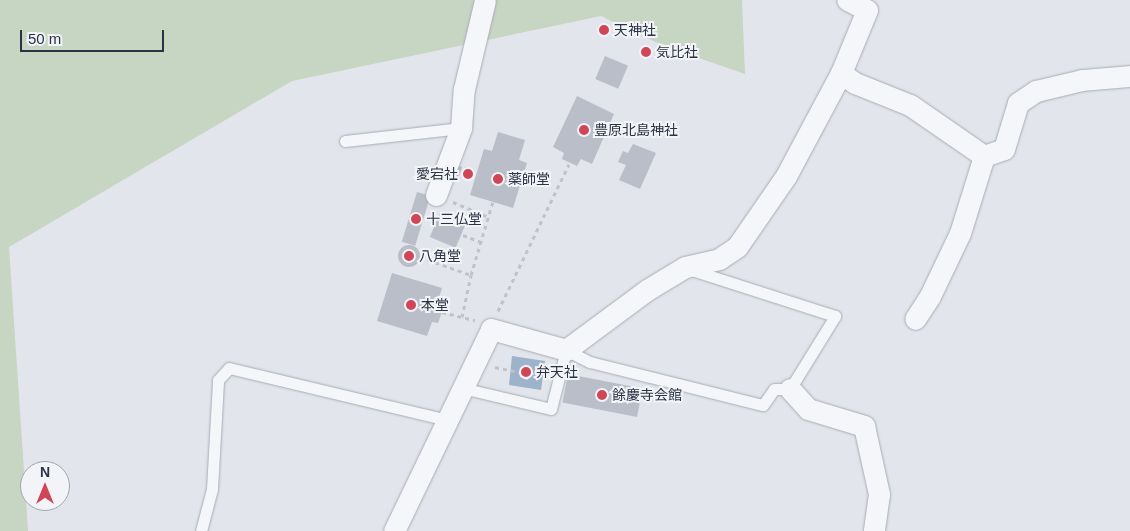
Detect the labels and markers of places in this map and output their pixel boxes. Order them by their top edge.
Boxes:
place label: 天神社 [614,22,656,38]
marker: 天神社 [598,24,610,36]
place label: 気比社 [656,44,698,60]
marker: 気比社 [640,46,652,58]
place label: 豊原北島神社 [594,122,678,138]
marker: 豊原北島神社 [578,124,590,136]
place label: 愛宕社 [416,166,458,182]
marker: 愛宕社 [462,168,474,180]
place label: 薬師堂 [508,171,550,187]
marker: 薬師堂 [492,173,504,185]
place label: 十三仏堂 [426,211,482,227]
marker: 十三仏堂 [410,213,422,225]
place label: 八角堂 [419,248,461,264]
marker: 八角堂 [403,250,415,262]
place label: 本堂 [421,297,449,313]
marker: 本堂 [405,299,417,311]
place label: 弁天社 [536,364,578,380]
marker: 弁天社 [520,366,532,378]
place label: 餘慶寺会館 [612,387,682,403]
marker: 餘慶寺会館 [596,389,608,401]

